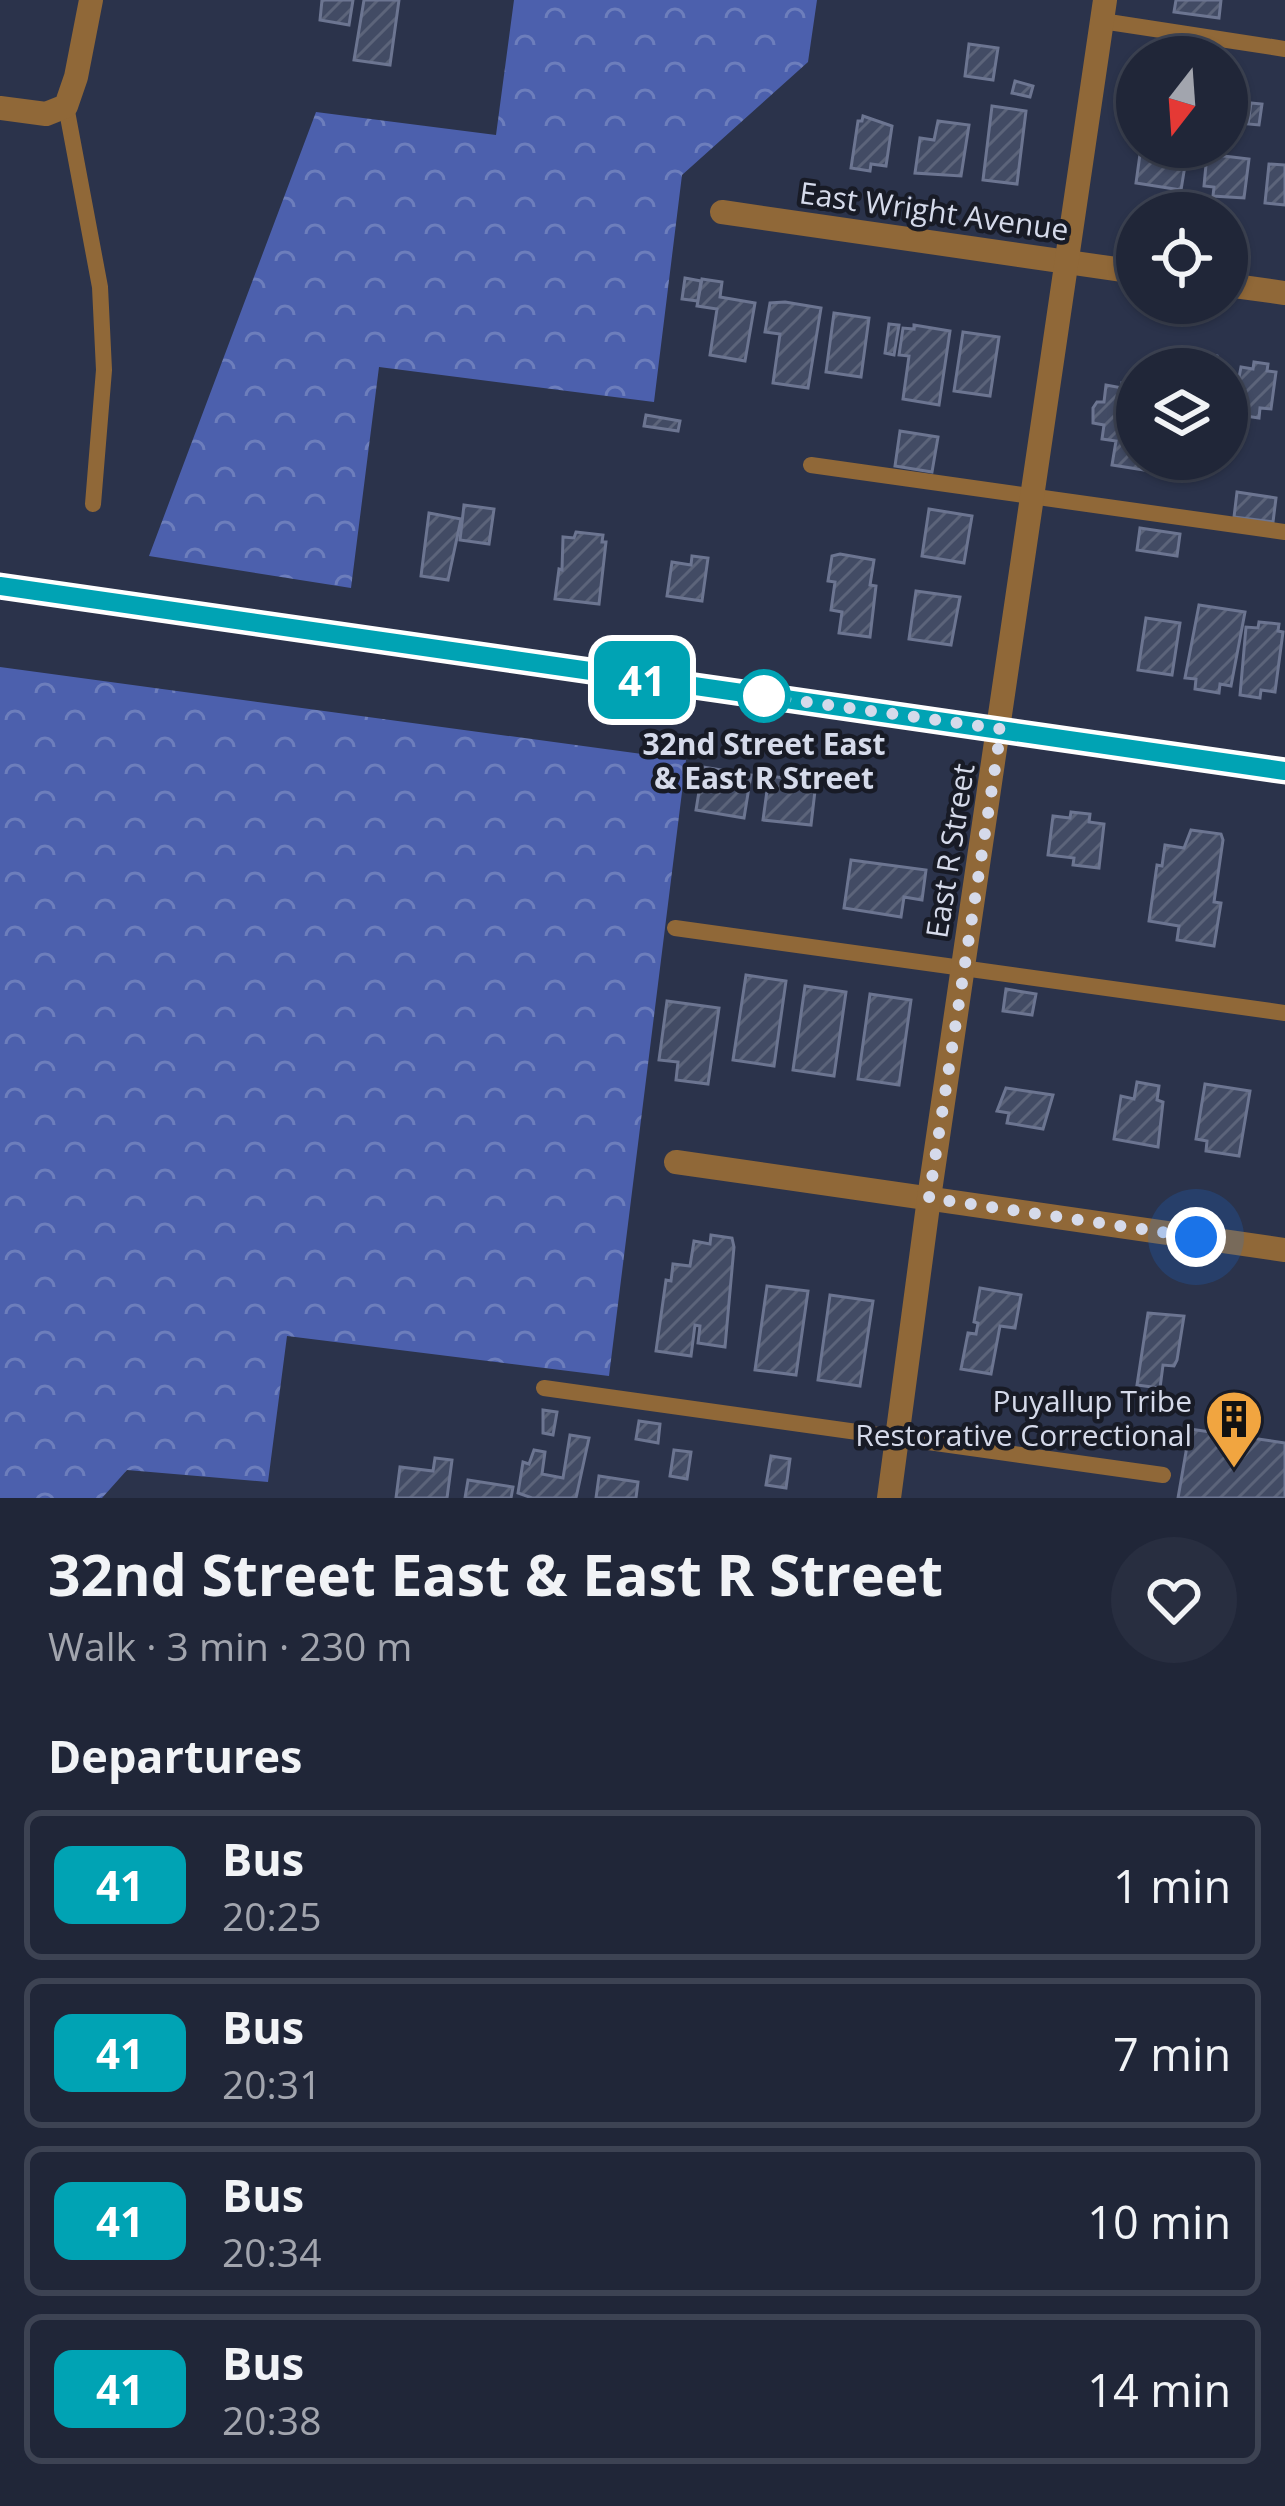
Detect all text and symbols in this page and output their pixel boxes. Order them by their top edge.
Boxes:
north arrow [1116,36,1248,168]
map controls [1116,36,1248,480]
street label: East Wright Avenue [797,171,1071,250]
button: locate [1116,192,1248,324]
button: layers [1116,348,1248,480]
line badge: 41 [588,641,696,719]
text: 41 [618,651,666,708]
marker: 32nd Street East & East R Street [739,671,789,721]
place label: 32nd Street East & East R Street [642,723,886,798]
street label: East R Street [915,761,984,941]
your location [1166,1207,1226,1267]
place label: Puyallup Tribe Restorative Correctional [855,1380,1192,1455]
building icon: Puyallup Tribe Restorative Correctional [1203,1388,1265,1470]
text: 32nd Street East & East R Street [48,1535,943,1613]
button: heart [1111,1537,1237,1663]
text: Walk · 3 min · 230 m [48,1619,412,1672]
text: Departures [48,1725,303,1786]
text: Bus [222,1828,304,1889]
text: 1 min [1113,1855,1231,1916]
text: 41 [96,1856,144,1913]
text: 20:25 [222,1889,321,1942]
text: Bus [222,1996,304,2057]
text: 7 min [1113,2023,1231,2084]
text: 41 [96,2024,144,2081]
text: 20:31 [222,2057,321,2110]
text: Bus [222,2164,304,2225]
text: 10 min [1087,2191,1231,2252]
text: 41 [96,2192,144,2249]
text: 20:34 [222,2225,321,2278]
text: Bus [222,2332,304,2393]
text: 14 min [1087,2359,1231,2420]
text: 41 [96,2360,144,2417]
text: 20:38 [222,2393,321,2446]

